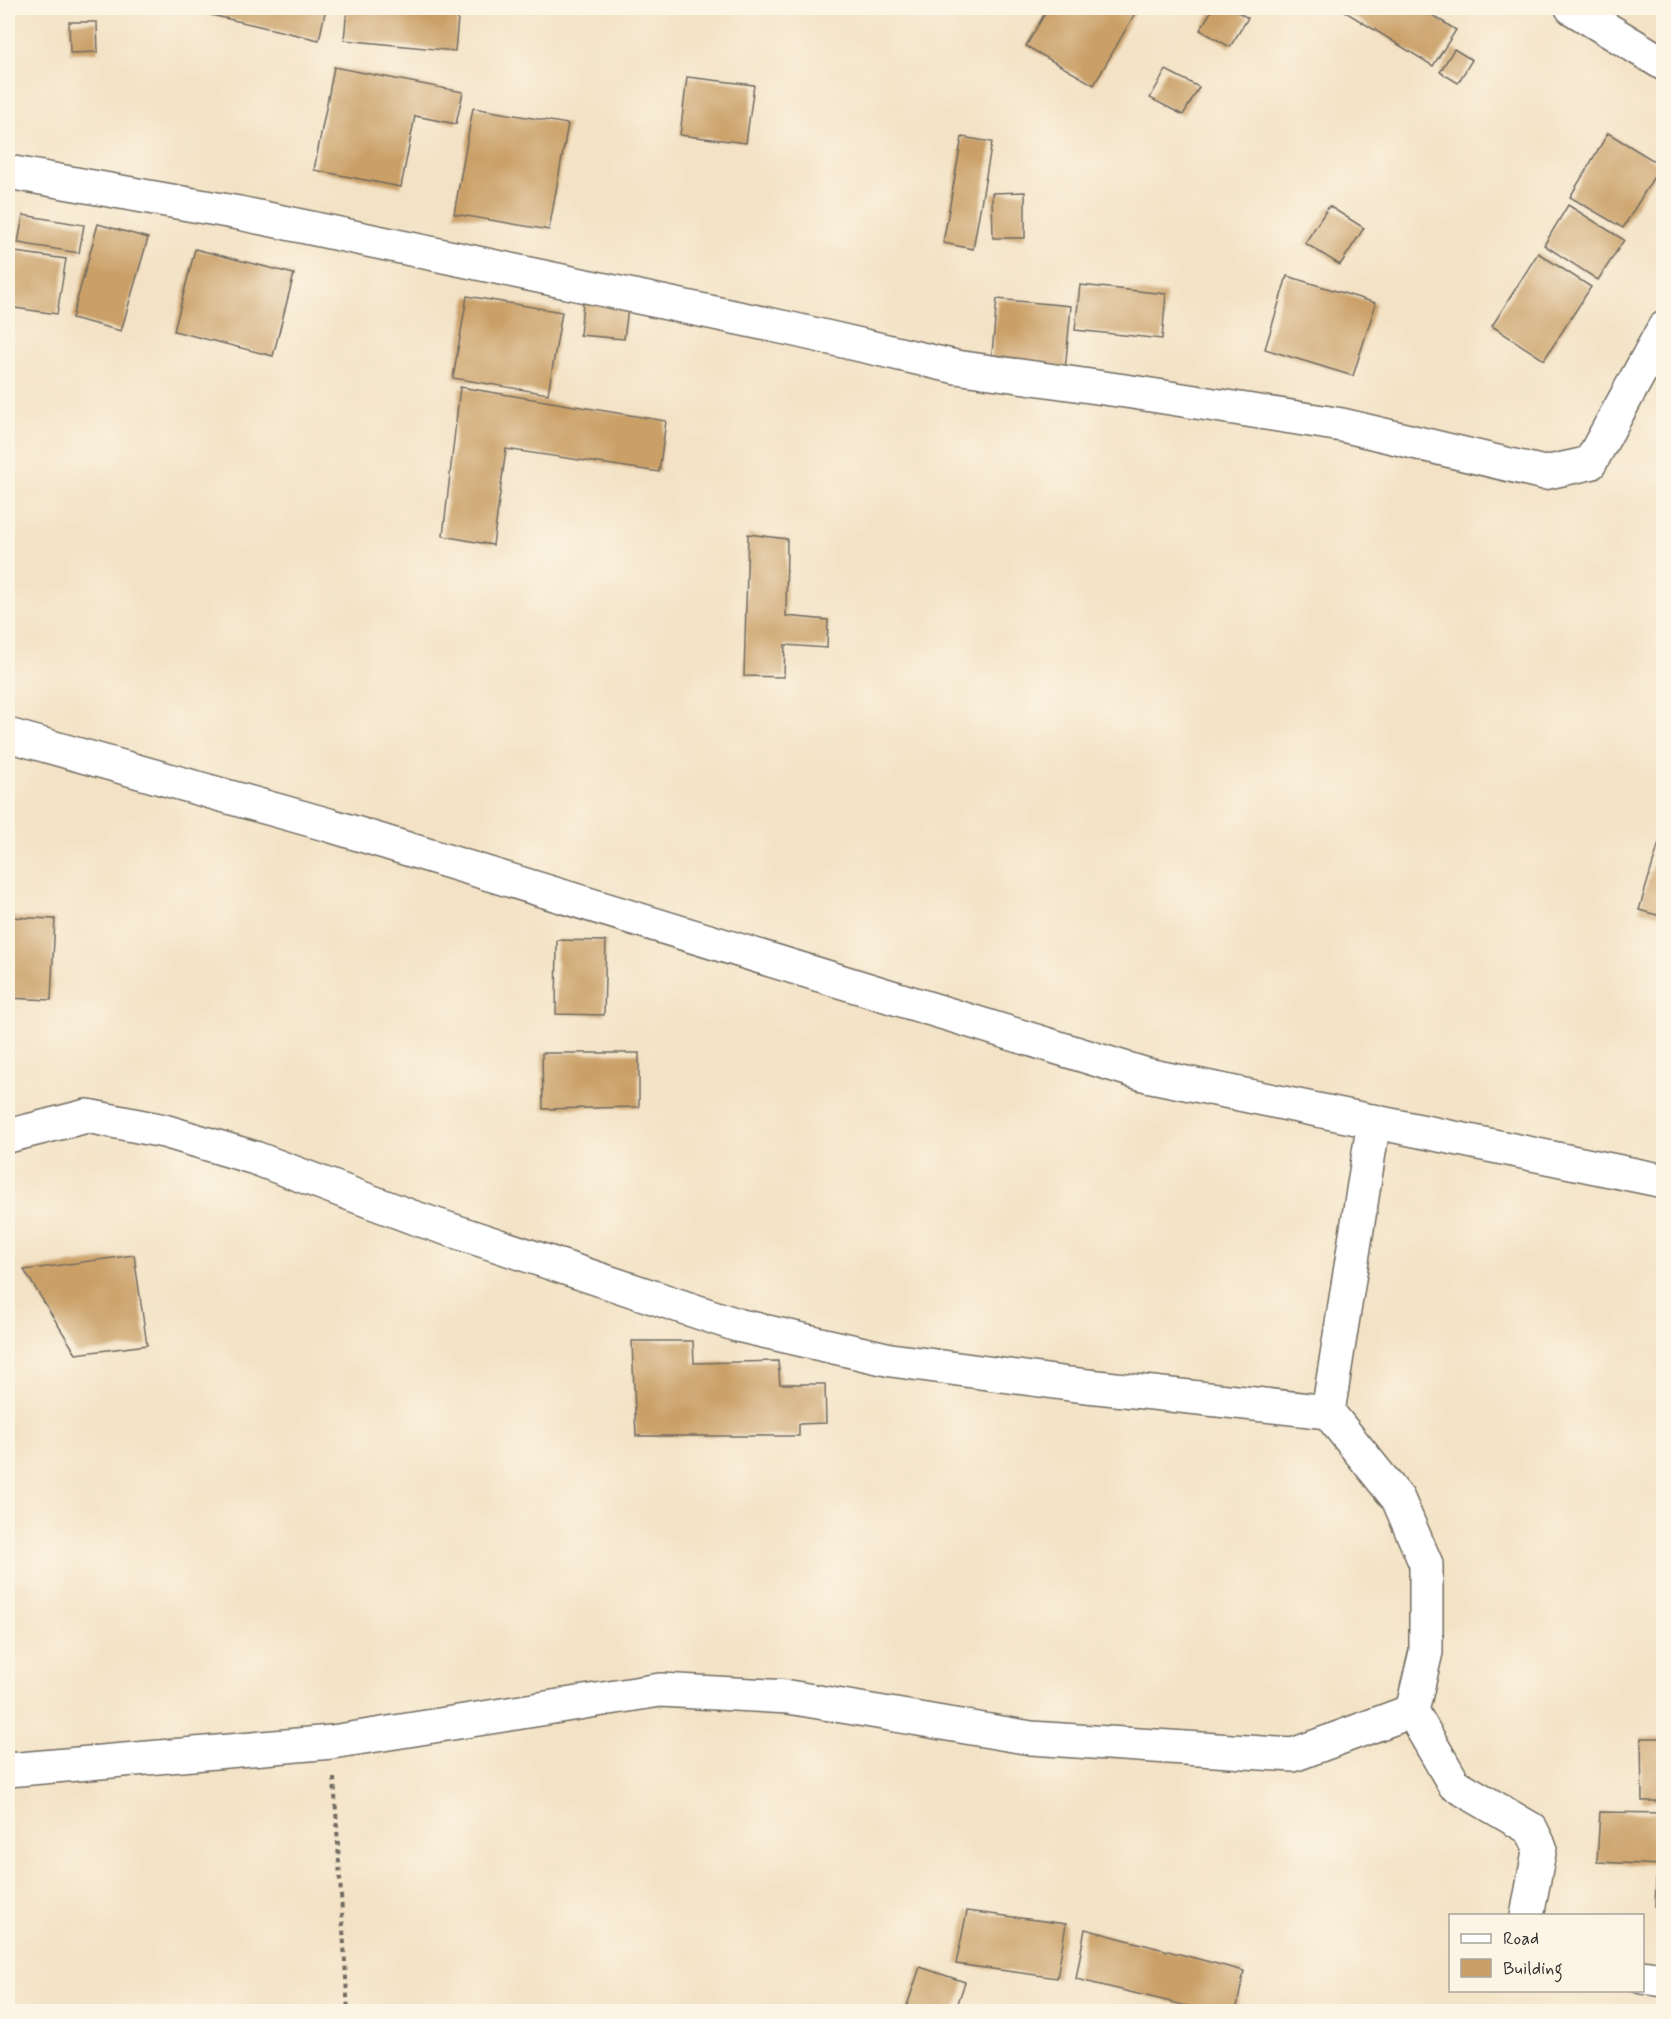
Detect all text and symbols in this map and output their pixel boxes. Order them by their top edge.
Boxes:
legend [1449,1914,1644,1992]
text: Road [1503,1927,1539,1951]
text: Building [1503,1957,1563,1983]

